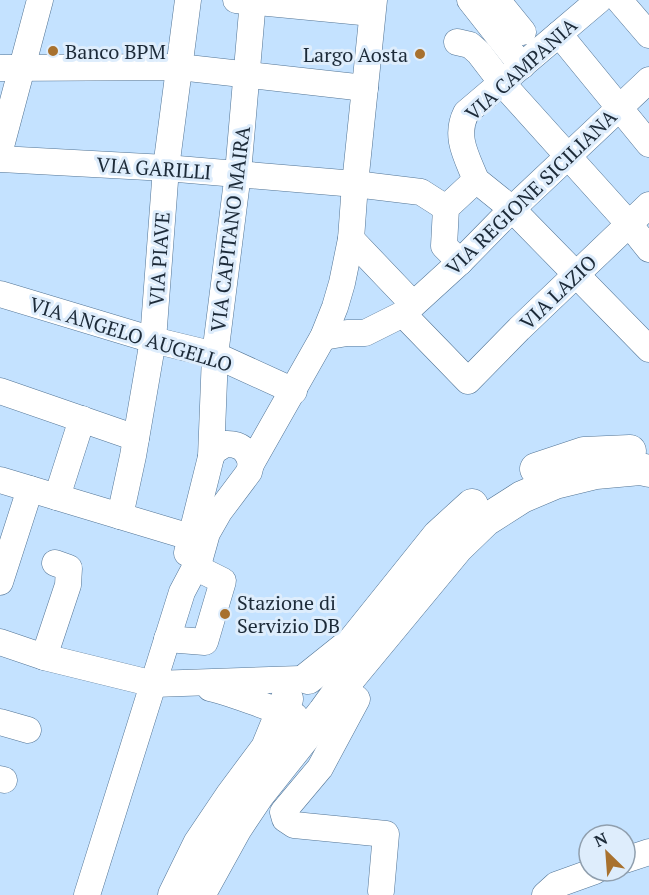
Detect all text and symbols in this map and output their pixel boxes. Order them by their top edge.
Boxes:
street label: VIA CAMPANIA [459,11,583,126]
place label: Banco BPM [65,38,166,65]
place label: Largo Aosta [303,41,408,68]
marker: Banco BPM [46,44,60,58]
marker: Largo Aosta [413,47,427,61]
street label: VIA REGIONE SICILIANA [440,103,622,281]
street label: VIA CAPITANO MAIRA [204,124,256,333]
street label: VIA GARILLI [96,151,212,185]
street label: VIA PIAVE [142,211,176,307]
street label: VIA LAZIO [514,249,602,335]
street label: VIA ANGELO AUGELLO [26,290,236,378]
place label: Stazione di Servizio DB [237,589,340,639]
marker: Stazione di Servizio DB [218,607,232,621]
north arrow [577,823,637,883]
text: N [591,827,611,852]

